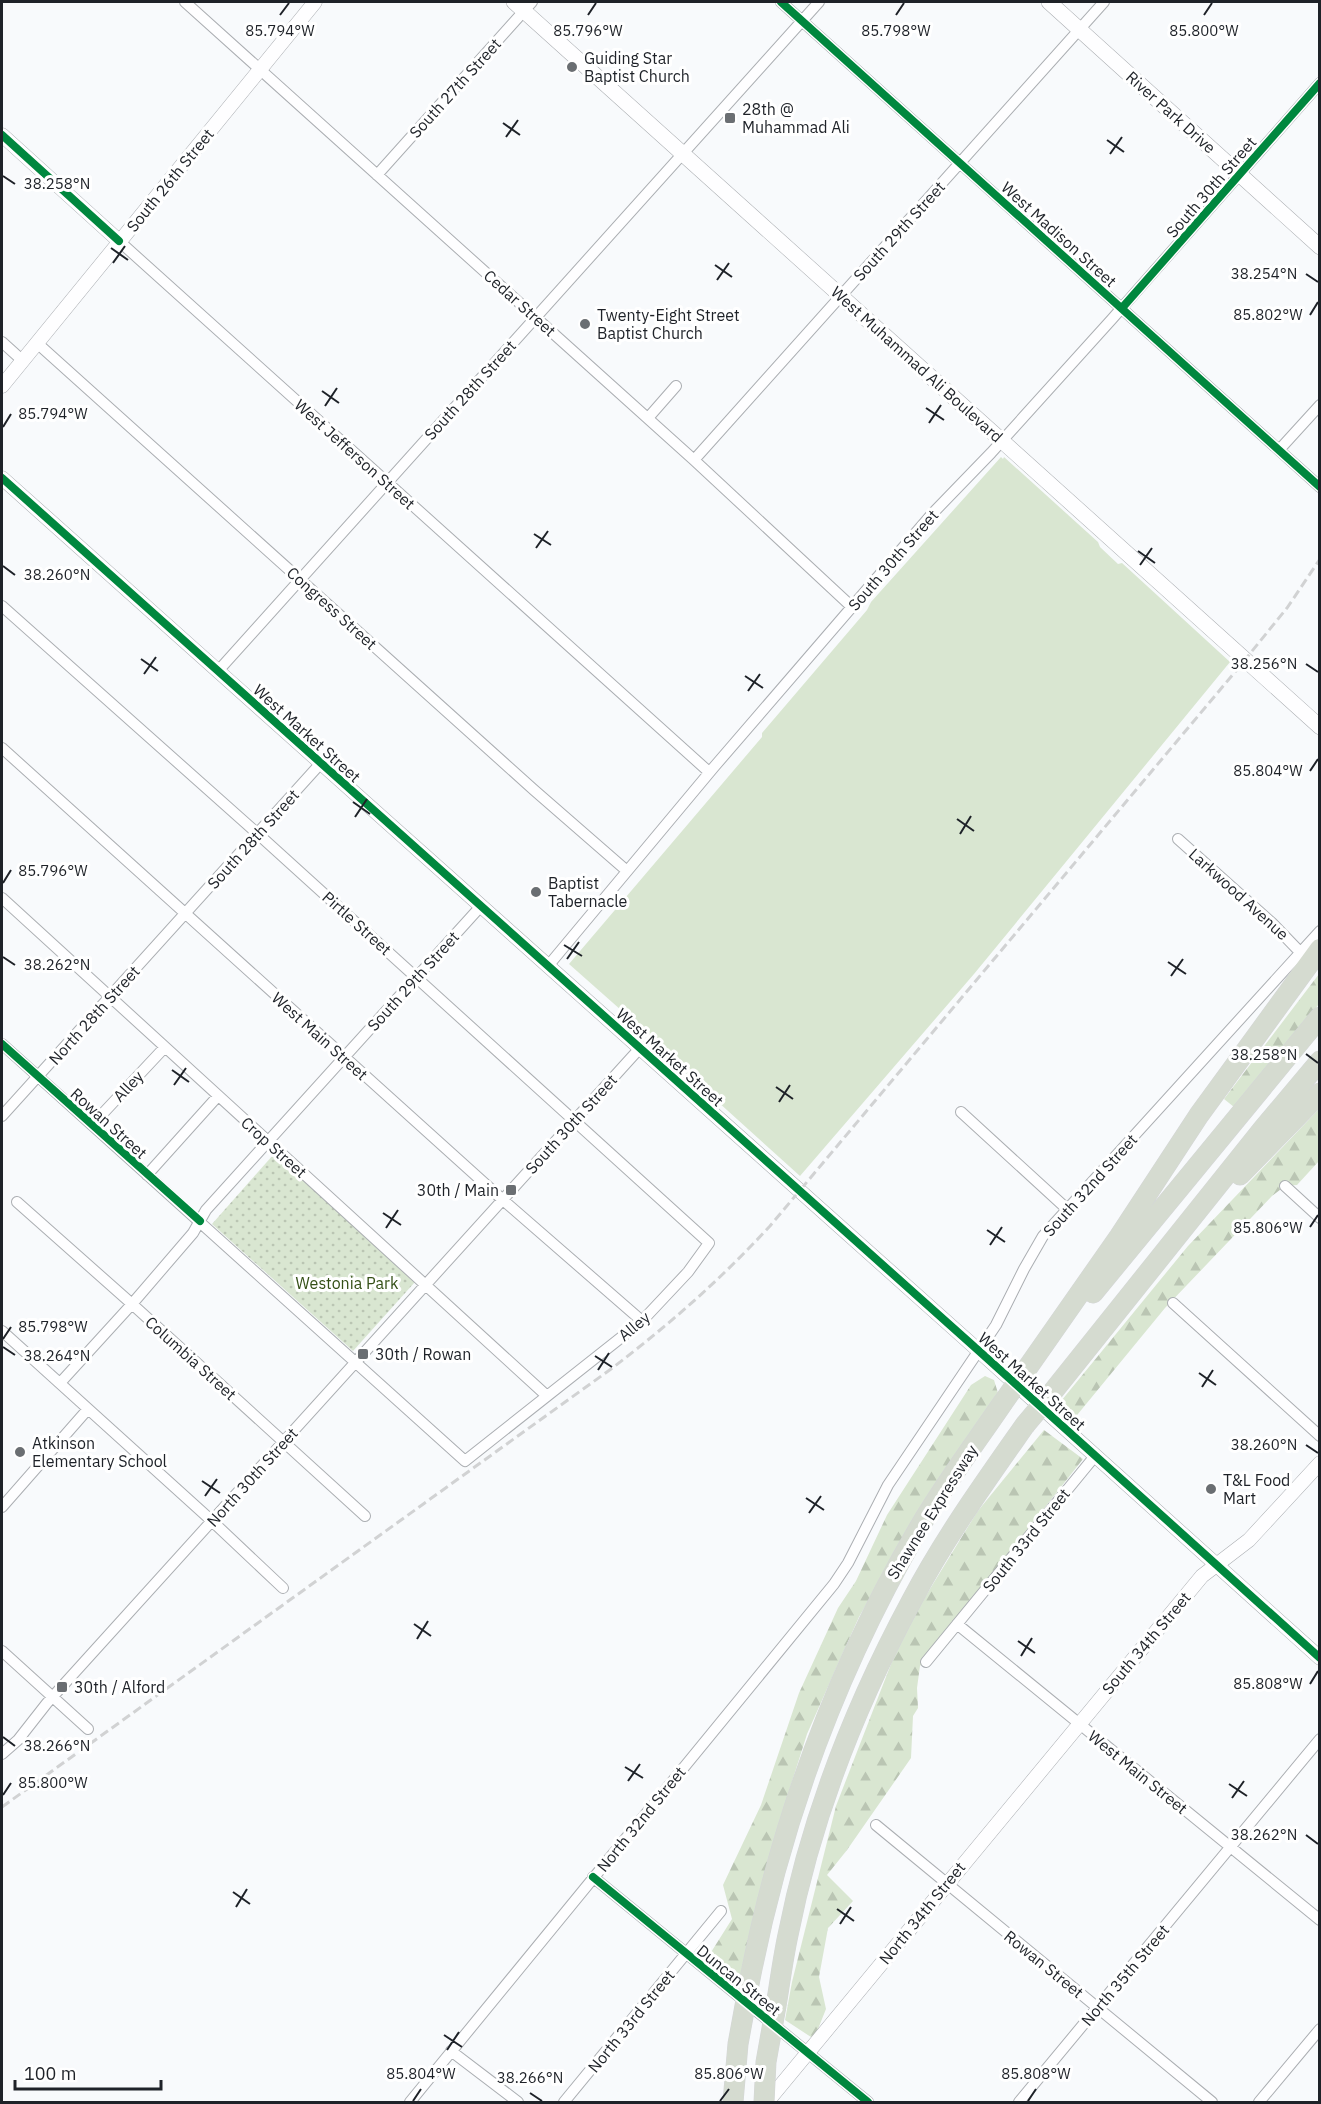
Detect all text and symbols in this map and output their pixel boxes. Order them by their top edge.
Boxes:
text: 85.794°W [245,21,315,40]
text: 85.796°W [553,21,623,40]
text: 85.798°W [861,21,931,40]
text: 85.800°W [1169,21,1239,40]
street label: South 27th Street [405,34,505,142]
place label: Guiding Star Baptist Church [584,48,690,86]
marker: Guiding Star Baptist Church [565,60,579,74]
street label: River Park Drive [1122,67,1220,158]
place label: 28th @ Muhammad Ali [742,99,850,137]
marker: 28th @ Muhammad Ali [723,111,737,125]
street label: South 26th Street [122,124,218,236]
street label: South 30th Street [1162,132,1260,242]
text: 38.258°N [24,174,90,193]
street label: South 29th Street [849,177,949,285]
street label: West Madison Street [997,177,1121,291]
text: 38.254°N [1231,264,1297,283]
street label: Cedar Street [480,265,560,341]
street label: West Muhammad Ali Boulevard [827,282,1007,446]
place label: Twenty-Eight Street Baptist Church [597,305,740,343]
text: 85.802°W [1233,305,1303,324]
marker: Twenty-Eight Street Baptist Church [578,317,592,331]
street label: South 28th Street [420,336,520,444]
street label: West Jefferson Street [291,395,419,513]
text: 85.794°W [18,404,88,423]
street label: South 30th Street [844,505,942,615]
street label: Congress Street [283,562,381,654]
text: 38.260°N [24,565,90,584]
text: 38.256°N [1231,654,1297,673]
street label: West Market Street [249,680,365,786]
text: 85.804°W [1233,761,1303,780]
street label: South 28th Street [203,785,303,893]
street label: Larkwood Avenue [1185,844,1293,944]
text: 85.796°W [18,861,88,880]
place label: Baptist Tabernacle [548,873,628,911]
marker: Baptist Tabernacle [529,885,543,899]
street label: Pirtle Street [318,887,396,959]
street label: South 29th Street [363,927,463,1035]
text: 38.262°N [24,955,90,974]
street label: North 28th Street [44,961,144,1069]
street label: West Main Street [268,988,372,1084]
street label: West Market Street [612,1004,728,1110]
text: 38.258°N [1231,1045,1297,1064]
street label: Alley [109,1066,147,1106]
street label: South 30th Street [521,1070,621,1178]
street label: Rowan Street [67,1083,151,1163]
street label: Crop Street [237,1112,311,1182]
street label: South 32nd Street [1039,1130,1141,1240]
place label: 30th / Main [417,1180,499,1200]
marker: 30th / Main [504,1183,518,1197]
text: 85.806°W [1233,1218,1303,1237]
park label: Westonia Park [296,1273,399,1293]
street label: Alley [614,1307,654,1345]
street label: Columbia Street [141,1312,241,1404]
text: 85.798°W [18,1317,88,1336]
street label: West Market Street [974,1328,1090,1434]
place label: 30th / Rowan [375,1344,471,1364]
text: 38.264°N [24,1346,90,1365]
marker: 30th / Rowan [356,1347,370,1361]
street label: North 30th Street [202,1423,302,1531]
place label: Atkinson Elementary School [32,1433,167,1471]
text: 38.260°N [1231,1435,1297,1454]
street label: Shawnee Expressway [882,1441,982,1583]
marker: Atkinson Elementary School [13,1445,27,1459]
place label: T&L Food Mart [1223,1470,1290,1508]
marker: T&L Food Mart [1204,1482,1218,1496]
street label: South 33rd Street [978,1484,1074,1596]
street label: South 34th Street [1097,1588,1195,1698]
text: 85.808°W [1233,1674,1303,1693]
place label: 30th / Alford [74,1677,165,1697]
marker: 30th / Alford [55,1680,69,1694]
street label: West Main Street [1084,1726,1192,1818]
text: 38.266°N [24,1736,90,1755]
street label: North 32nd Street [592,1762,690,1876]
text: 85.800°W [18,1773,88,1792]
text: 38.262°N [1231,1825,1297,1844]
street label: North 34th Street [874,1858,970,1968]
street label: North 35th Street [1077,1920,1173,2030]
street label: Rowan Street [1000,1926,1088,2002]
street label: Duncan Street [693,1940,785,2020]
street label: North 33rd Street [583,1966,679,2076]
scale bar [15,2053,160,2091]
text: 100 m [24,2062,76,2085]
text: 85.804°W [386,2064,456,2083]
text: 85.806°W [694,2064,764,2083]
text: 85.808°W [1001,2064,1071,2083]
text: 38.266°N [497,2068,563,2087]

